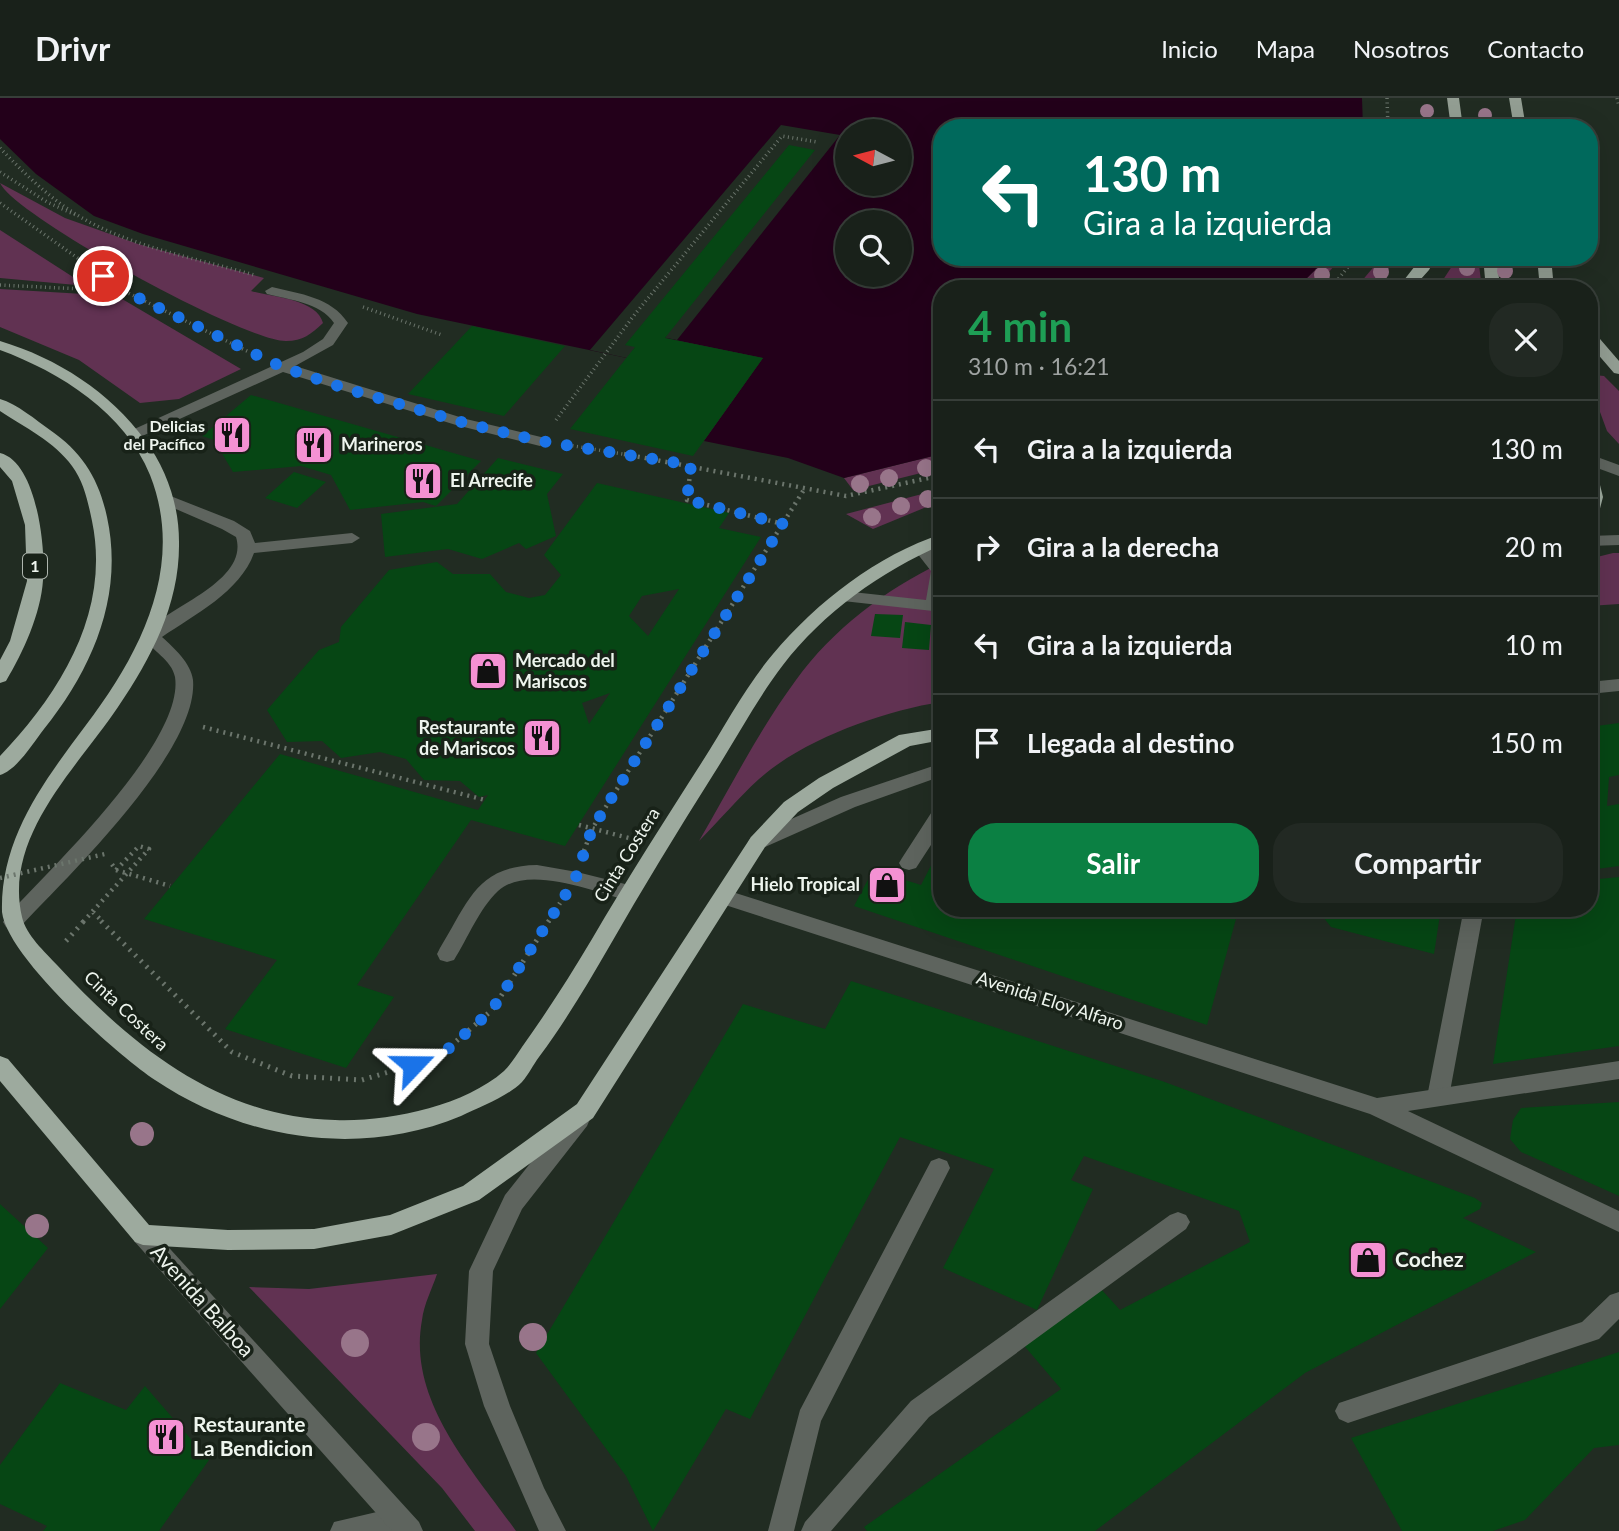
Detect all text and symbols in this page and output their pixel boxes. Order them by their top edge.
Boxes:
text: Drivr [35,28,110,68]
text: Inicio [1161,34,1218,63]
text: Mapa [1256,34,1315,63]
text: Nosotros [1353,34,1449,63]
text: Contacto [1487,34,1584,63]
north arrow [835,119,912,196]
map controls [835,119,912,287]
text: 130 m [1083,144,1221,202]
icon: left [968,147,1059,238]
text: Gira a la izquierda [1083,203,1332,242]
button: search [835,210,912,287]
pin [73,246,133,306]
icon: arrive [84,257,122,295]
text: 4 min [968,301,1072,351]
button: close [1489,303,1563,377]
text: 310 m · 16:21 [968,352,1110,380]
restaurant icon: Delicias del Pacífico [211,414,253,456]
place label: Delicias del Pacífico [124,416,205,453]
restaurant icon: Marineros [293,424,335,466]
icon: left [968,430,1006,468]
place label: Marineros [341,433,423,455]
text: Gira a la izquierda [1027,433,1233,465]
text: 130 m [1490,433,1563,465]
restaurant icon: El Arrecife [402,460,444,502]
place label: El Arrecife [450,469,533,491]
icon: right [968,528,1006,566]
text: Gira a la derecha [1027,531,1219,563]
text: 20 m [1505,531,1563,563]
road number: 1 [23,554,47,579]
icon: left [968,626,1006,664]
text: Gira a la izquierda [1027,629,1233,661]
text: 10 m [1505,629,1563,661]
place label: Mercado del Mariscos [515,649,615,692]
shop icon: Mercado del Mariscos [467,650,509,692]
place label: Restaurante de Mariscos [419,716,515,759]
restaurant icon: Restaurante de Mariscos [521,717,563,759]
icon: arrive [968,724,1006,762]
text: Llegada al destino [1027,727,1234,759]
text: 150 m [1490,727,1563,759]
street label: Cinta Costera [588,803,664,906]
button: Salir [968,823,1259,903]
button: Compartir [1273,823,1563,903]
shop icon: Hielo Tropical [866,864,908,906]
place label: Hielo Tropical [751,873,860,895]
street label: Cinta Costera [80,966,173,1055]
street label: Avenida Eloy Alfaro [974,966,1127,1034]
position arrow [376,1028,450,1102]
street label: Avenida Balboa [146,1239,260,1361]
shop icon: Cochez [1347,1239,1389,1281]
place label: Cochez [1395,1246,1464,1271]
place label: Restaurante La Bendicion [193,1411,313,1460]
restaurant icon: Restaurante La Bendicion [145,1416,187,1458]

